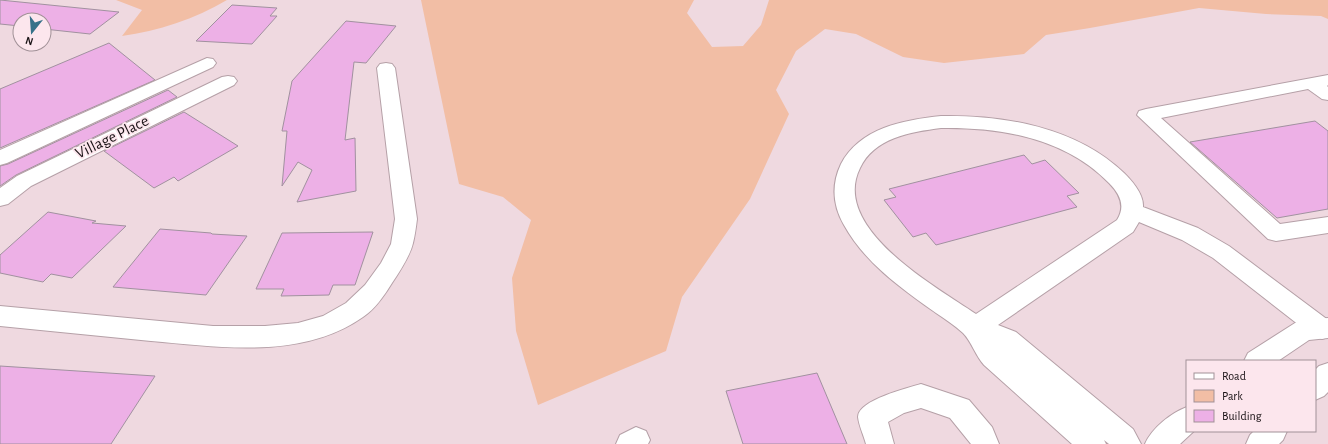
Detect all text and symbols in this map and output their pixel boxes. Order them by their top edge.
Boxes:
north arrow [12,12,52,52]
text: N [24,35,34,47]
street label: Village Place [73,112,151,162]
legend [1186,360,1316,432]
text: Road [1222,370,1246,382]
text: Park [1222,390,1243,402]
text: Building [1222,410,1262,422]

